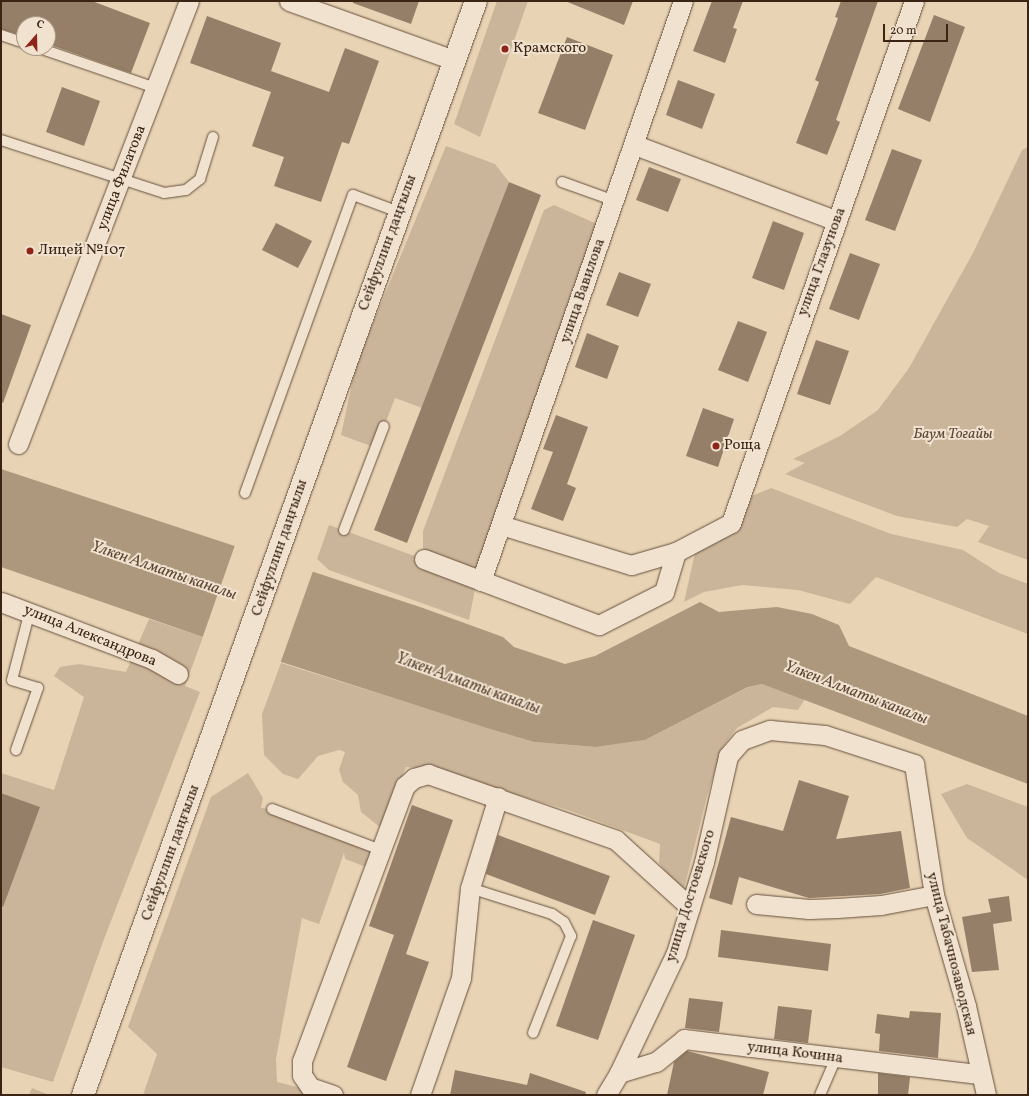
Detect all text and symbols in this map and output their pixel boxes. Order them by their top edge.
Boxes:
north arrow [16,16,56,56]
scale bar [885,16,950,42]
text: С [34,17,46,33]
text: 20 m [890,23,917,39]
place label: Крамского [513,40,586,58]
marker: Крамского [500,44,510,54]
street label: улица Филатова [94,123,150,233]
street label: Сейфуллин даңғылы [355,173,421,313]
street label: улица Глазунова [794,205,850,319]
street label: улица Вавилова [557,236,609,346]
place label: Лицей №107 [38,242,125,260]
marker: Лицей №107 [25,246,35,256]
park label: Баум Тоғайы [913,426,993,444]
place label: Роща [724,437,761,455]
marker: Роща [711,441,721,451]
street label: Сейфуллин даңғылы [248,477,312,619]
water label: Үлкен Алматы каналы [89,537,239,605]
street label: улица Александрова [21,601,159,671]
water label: Үлкен Алматы каналы [393,649,543,719]
water label: Үлкен Алматы каналы [782,657,930,729]
street label: Сейфуллин даңғылы [138,783,204,923]
street label: улица Достоевского [662,828,720,964]
street label: улица Табачнозаводская [922,870,980,1038]
street label: улица Кочина [746,1038,844,1068]

